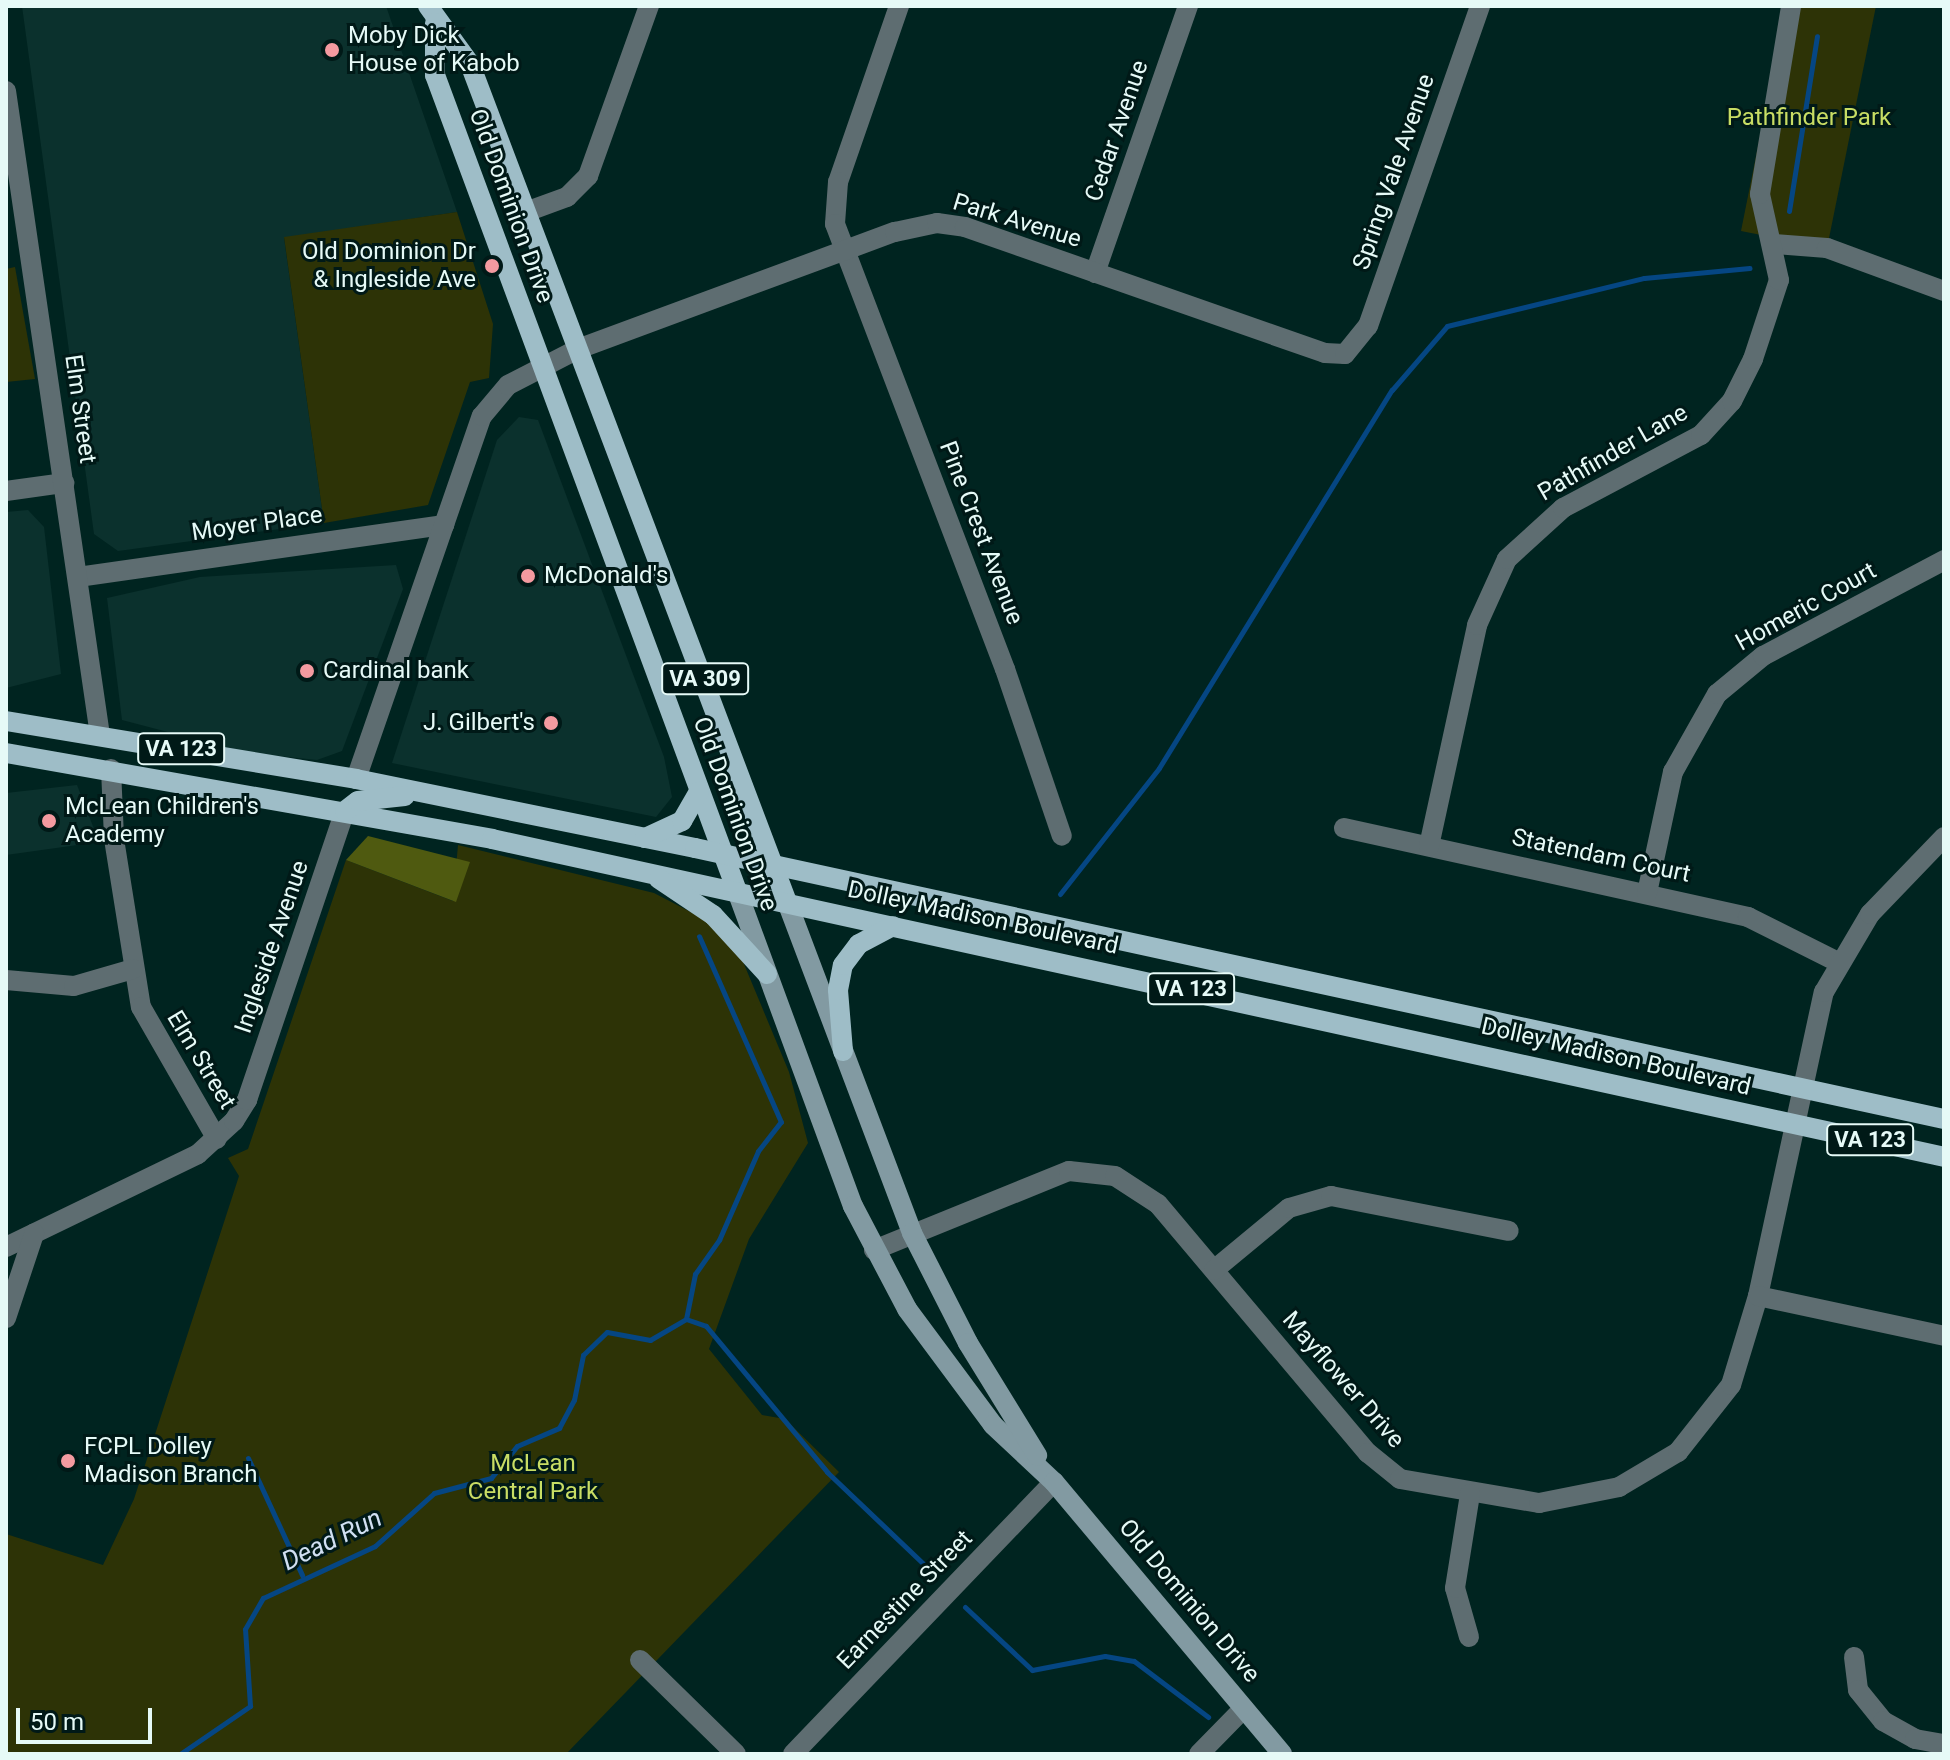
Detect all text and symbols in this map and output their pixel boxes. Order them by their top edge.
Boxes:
place label: Moby Dick House of Kabob [348,22,520,78]
marker: Moby Dick House of Kabob [323,41,341,59]
street label: Cedar Avenue [1079,57,1155,205]
street label: Spring Vale Avenue [1347,70,1441,274]
park label: Pathfinder Park [1727,104,1891,132]
street label: Old Dominion Drive [463,105,559,307]
street label: Park Avenue [949,188,1085,254]
place label: Old Dominion Dr & Ingleside Ave [302,238,476,294]
marker: Old Dominion Dr & Ingleside Ave [483,257,501,275]
street label: Elm Street [58,353,102,465]
street label: Pathfinder Lane [1533,399,1693,507]
street label: Pine Crest Avenue [933,437,1029,629]
street label: Moyer Place [190,501,324,547]
street label: Homeric Court [1731,557,1881,657]
place label: McDonald's [544,562,668,590]
marker: McDonald's [519,567,537,585]
place label: Cardinal bank [323,657,469,685]
road number: VA 309 [661,661,749,697]
marker: Cardinal bank [298,662,316,680]
place label: J. Gilbert's [423,709,535,737]
street label: Old Dominion Drive [687,713,783,915]
marker: J. Gilbert's [542,714,560,732]
road number: VA 123 [137,731,225,767]
place label: McLean Children's Academy [65,793,259,849]
marker: McLean Children's Academy [40,812,58,830]
street label: Statendam Court [1509,823,1693,889]
street label: Ingleside Avenue [229,857,315,1037]
street label: Dolley Madison Boulevard [845,875,1121,961]
road number: VA 123 [1147,971,1235,1007]
street label: Elm Street [160,1006,242,1114]
street label: Dolley Madison Boulevard [1478,1012,1754,1102]
road number: VA 123 [1826,1122,1914,1158]
street label: Mayflower Drive [1276,1306,1410,1454]
place label: FCPL Dolley Madison Branch [84,1433,257,1489]
park label: McLean Central Park [468,1450,598,1506]
marker: FCPL Dolley Madison Branch [59,1452,77,1470]
water label: Dead Run [277,1502,387,1578]
street label: Old Dominion Drive [1112,1514,1266,1688]
street label: Earnestine Street [831,1524,979,1676]
scale bar [20,1692,156,1742]
text: 50 m [30,1708,84,1736]

